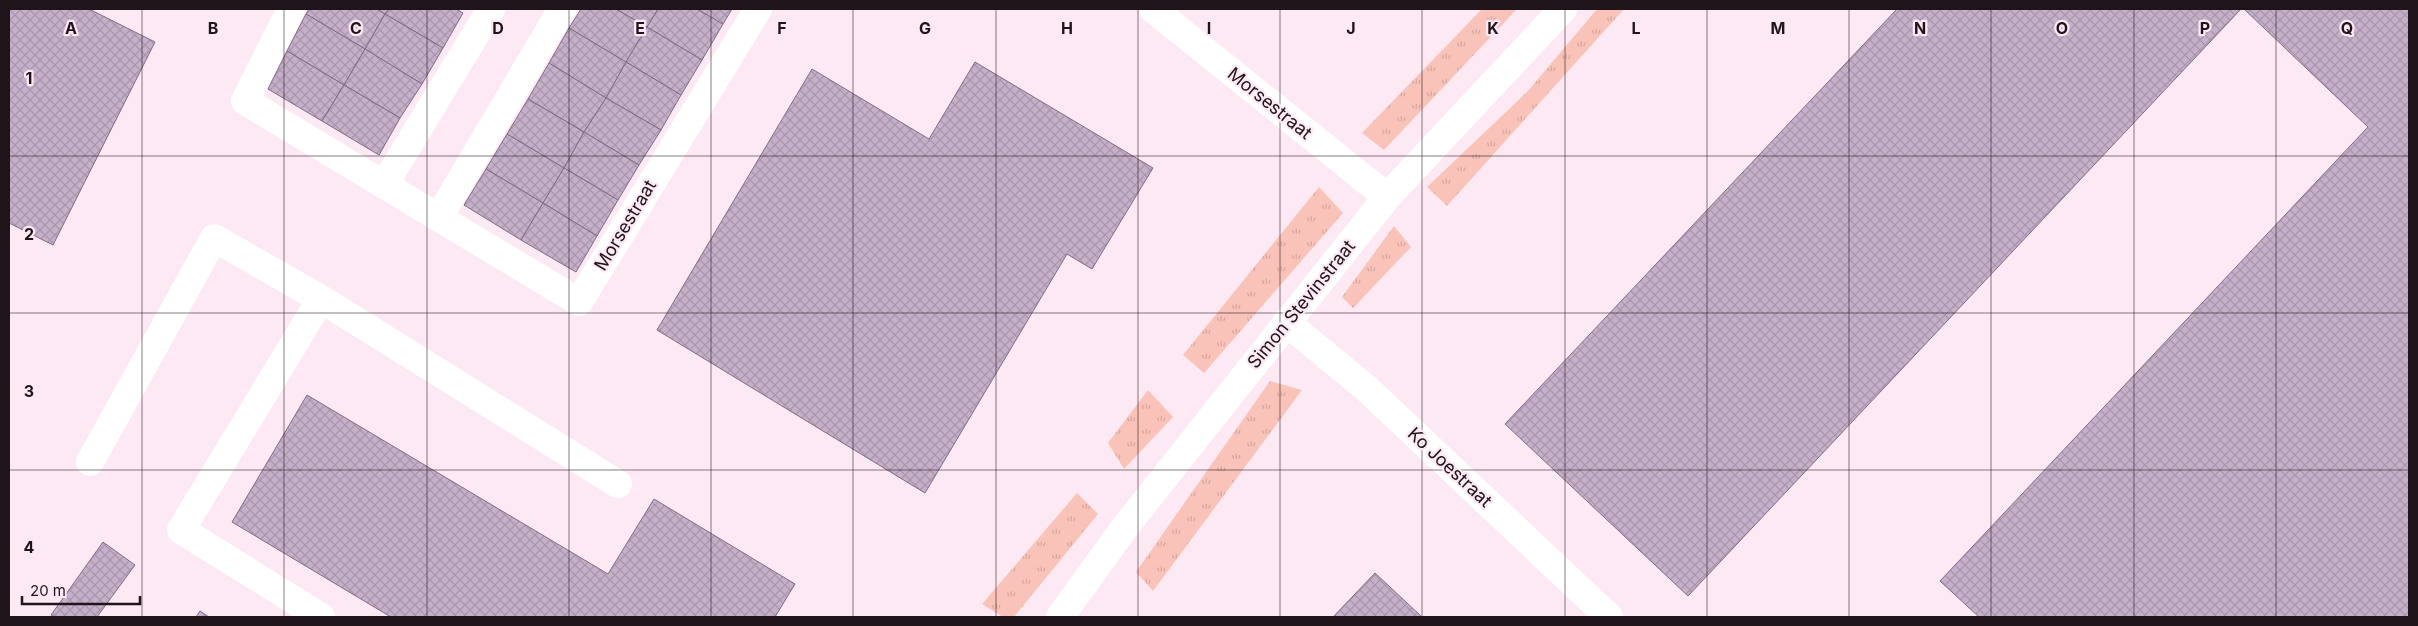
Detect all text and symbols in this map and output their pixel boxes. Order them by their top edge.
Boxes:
text: A [65,18,77,38]
text: B [208,18,218,38]
text: C [350,18,362,38]
text: D [492,18,504,38]
text: E [635,18,645,38]
text: F [777,18,787,38]
text: G [919,18,931,38]
text: H [1061,18,1073,38]
text: I [1207,18,1211,38]
text: J [1346,18,1356,38]
text: K [1487,18,1499,38]
text: L [1631,18,1641,38]
text: M [1771,18,1785,38]
text: N [1914,18,1926,38]
text: O [2056,18,2068,38]
text: P [2200,18,2210,38]
text: Q [2341,18,2353,38]
street label: Morsestraat [1224,63,1316,143]
text: 1 [26,68,32,88]
street label: Morsestraat [590,176,660,274]
text: 2 [24,224,34,244]
street label: Simon Stevinstraat [1243,236,1359,372]
text: 3 [24,381,34,401]
street label: Ko Joestraat [1404,423,1496,511]
text: 4 [24,537,35,557]
scale bar [22,574,140,606]
text: 20 m [30,581,66,600]

